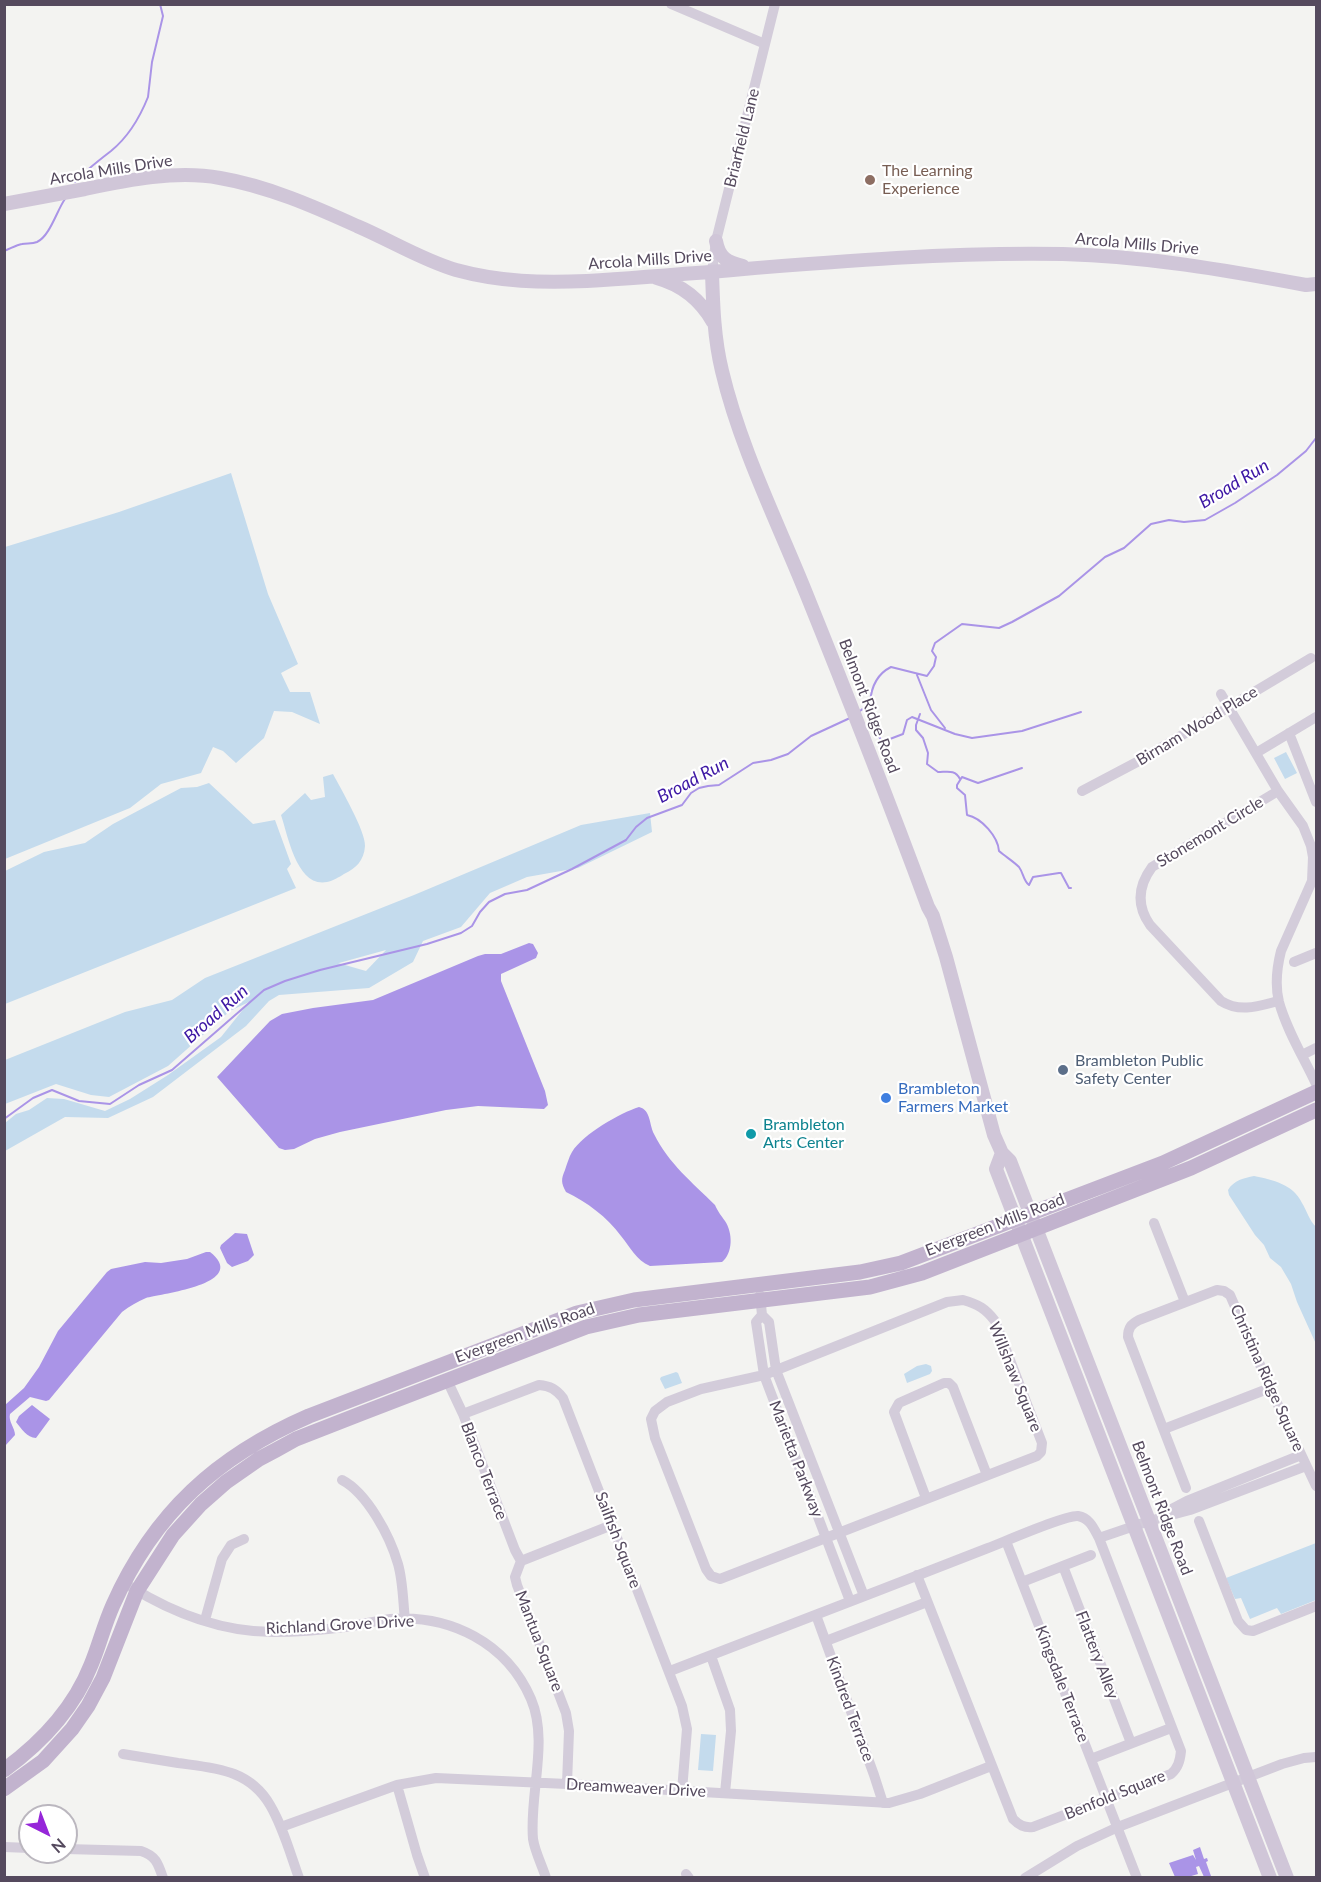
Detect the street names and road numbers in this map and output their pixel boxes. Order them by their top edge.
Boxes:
street label: Briarfield Lane [720,86,764,190]
street label: Arcola Mills Drive [48,151,174,189]
street label: Arcola Mills Drive [1074,229,1200,259]
street label: Arcola Mills Drive [587,246,713,274]
street label: Belmont Ridge Road [835,636,903,776]
street label: Birnam Wood Place [1133,682,1261,770]
street label: Stonemont Circle [1153,793,1267,871]
street label: Evergreen Mills Road [923,1190,1067,1260]
street label: Evergreen Mills Road [452,1299,598,1367]
street label: Christina Ridge Square [1226,1302,1308,1454]
street label: Willshaw Square [984,1319,1046,1435]
street label: Marietta Parkway [765,1398,827,1520]
street label: Blanco Terrace [457,1420,511,1522]
street label: Belmont Ridge Road [1128,1438,1196,1578]
street label: Sailfish Square [591,1489,645,1591]
street label: Mantua Square [511,1588,567,1694]
street label: Flattery Alley [1071,1608,1123,1702]
street label: Richland Grove Drive [265,1612,415,1638]
street label: Kingsdale Terrace [1031,1623,1093,1745]
street label: Kindred Terrace [822,1654,878,1764]
street label: Benfold Square [1062,1766,1168,1824]
street label: Dreamweaver Drive [565,1775,707,1801]

